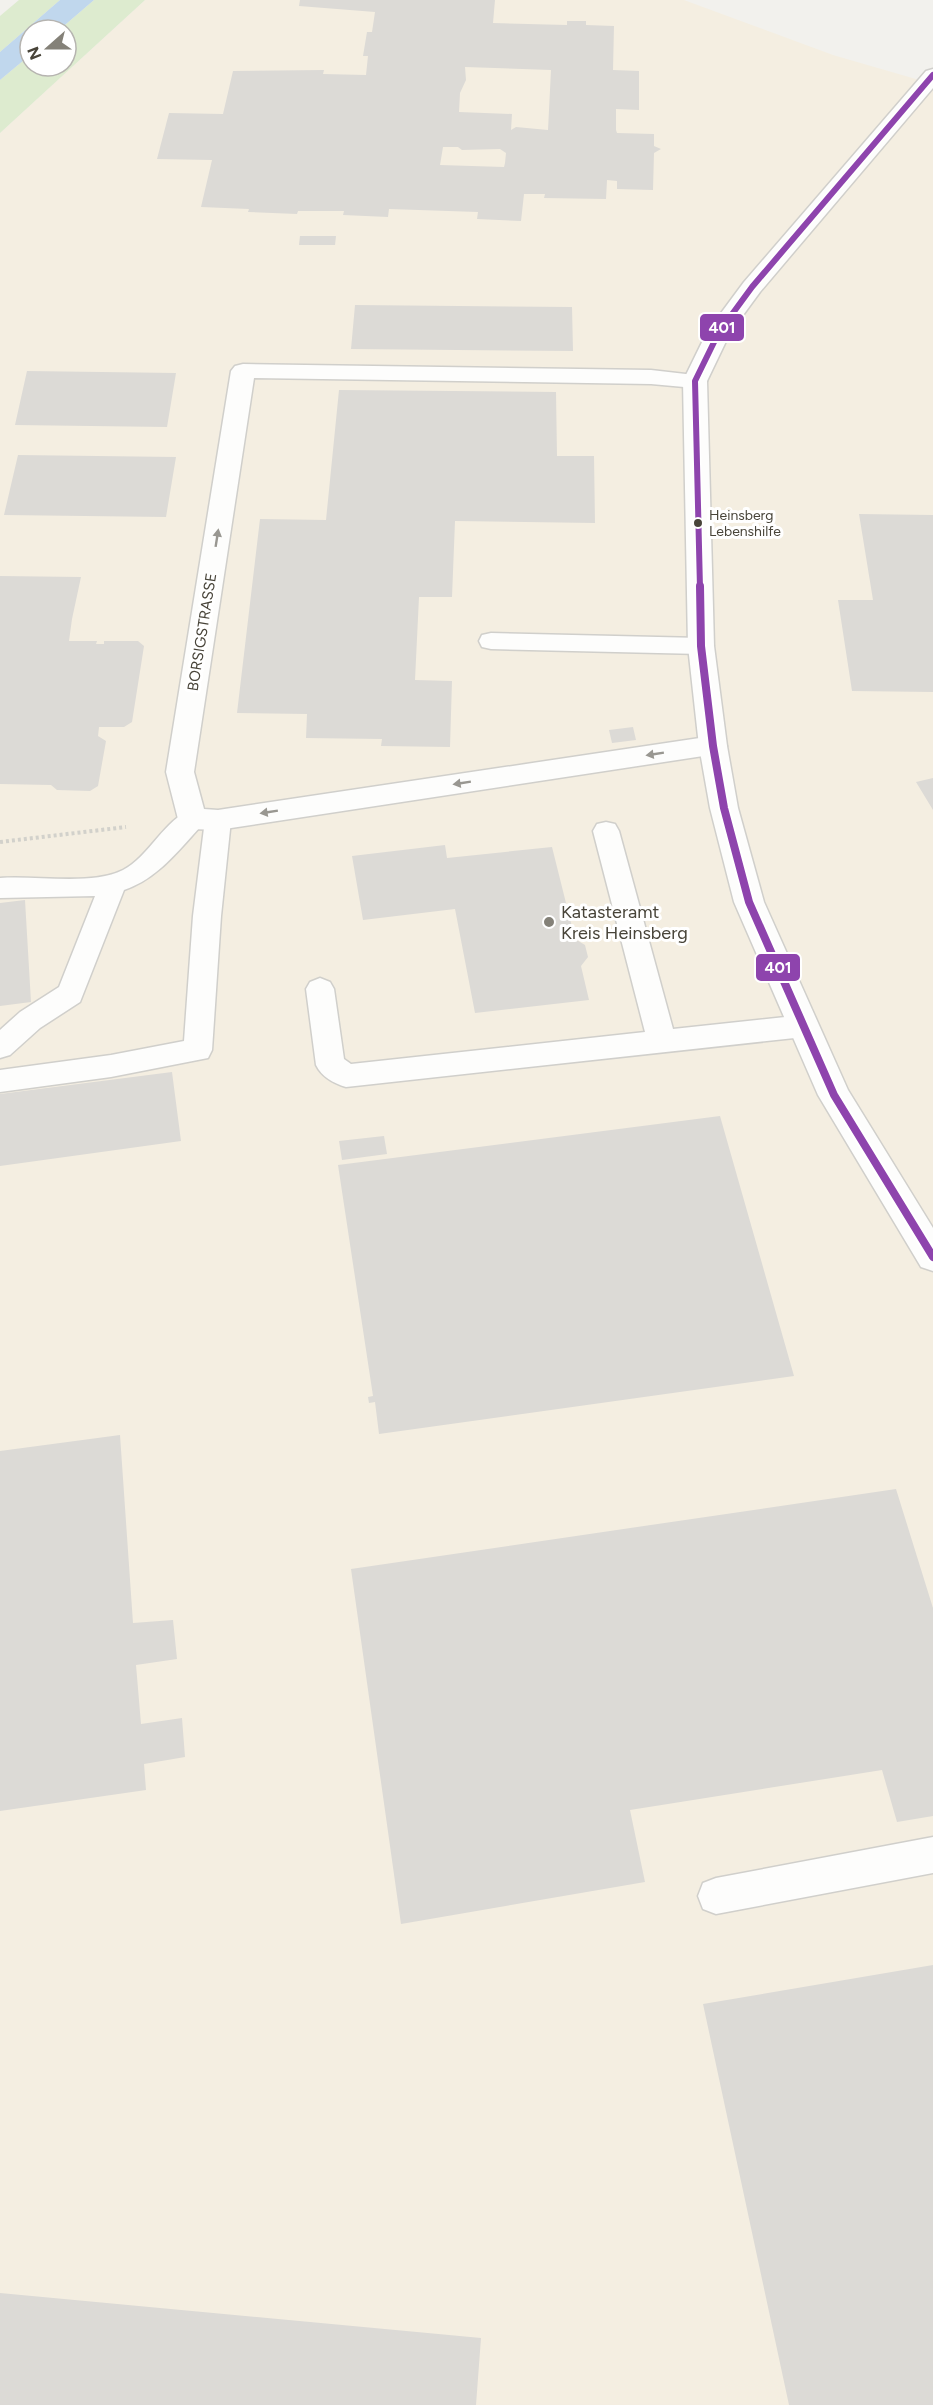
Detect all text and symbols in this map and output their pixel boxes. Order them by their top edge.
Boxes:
north arrow [18,18,78,78]
text: N [23,44,46,62]
line badge: 401 [699,313,745,342]
text: 401 [708,318,736,337]
place label: Heinsberg Lebenshilfe [709,507,781,540]
marker: Heinsberg Lebenshilfe [692,517,704,529]
one-way arrow [212,528,221,547]
street label: BORSIGSTRASSE [184,572,220,692]
one-way arrow [645,750,664,759]
one-way arrow [452,779,471,788]
one-way arrow [259,808,278,817]
place label: Katasteramt Kreis Heinsberg [561,901,688,944]
marker: Katasteramt Kreis Heinsberg [542,915,556,929]
line badge: 401 [755,953,801,982]
text: 401 [764,958,792,977]

